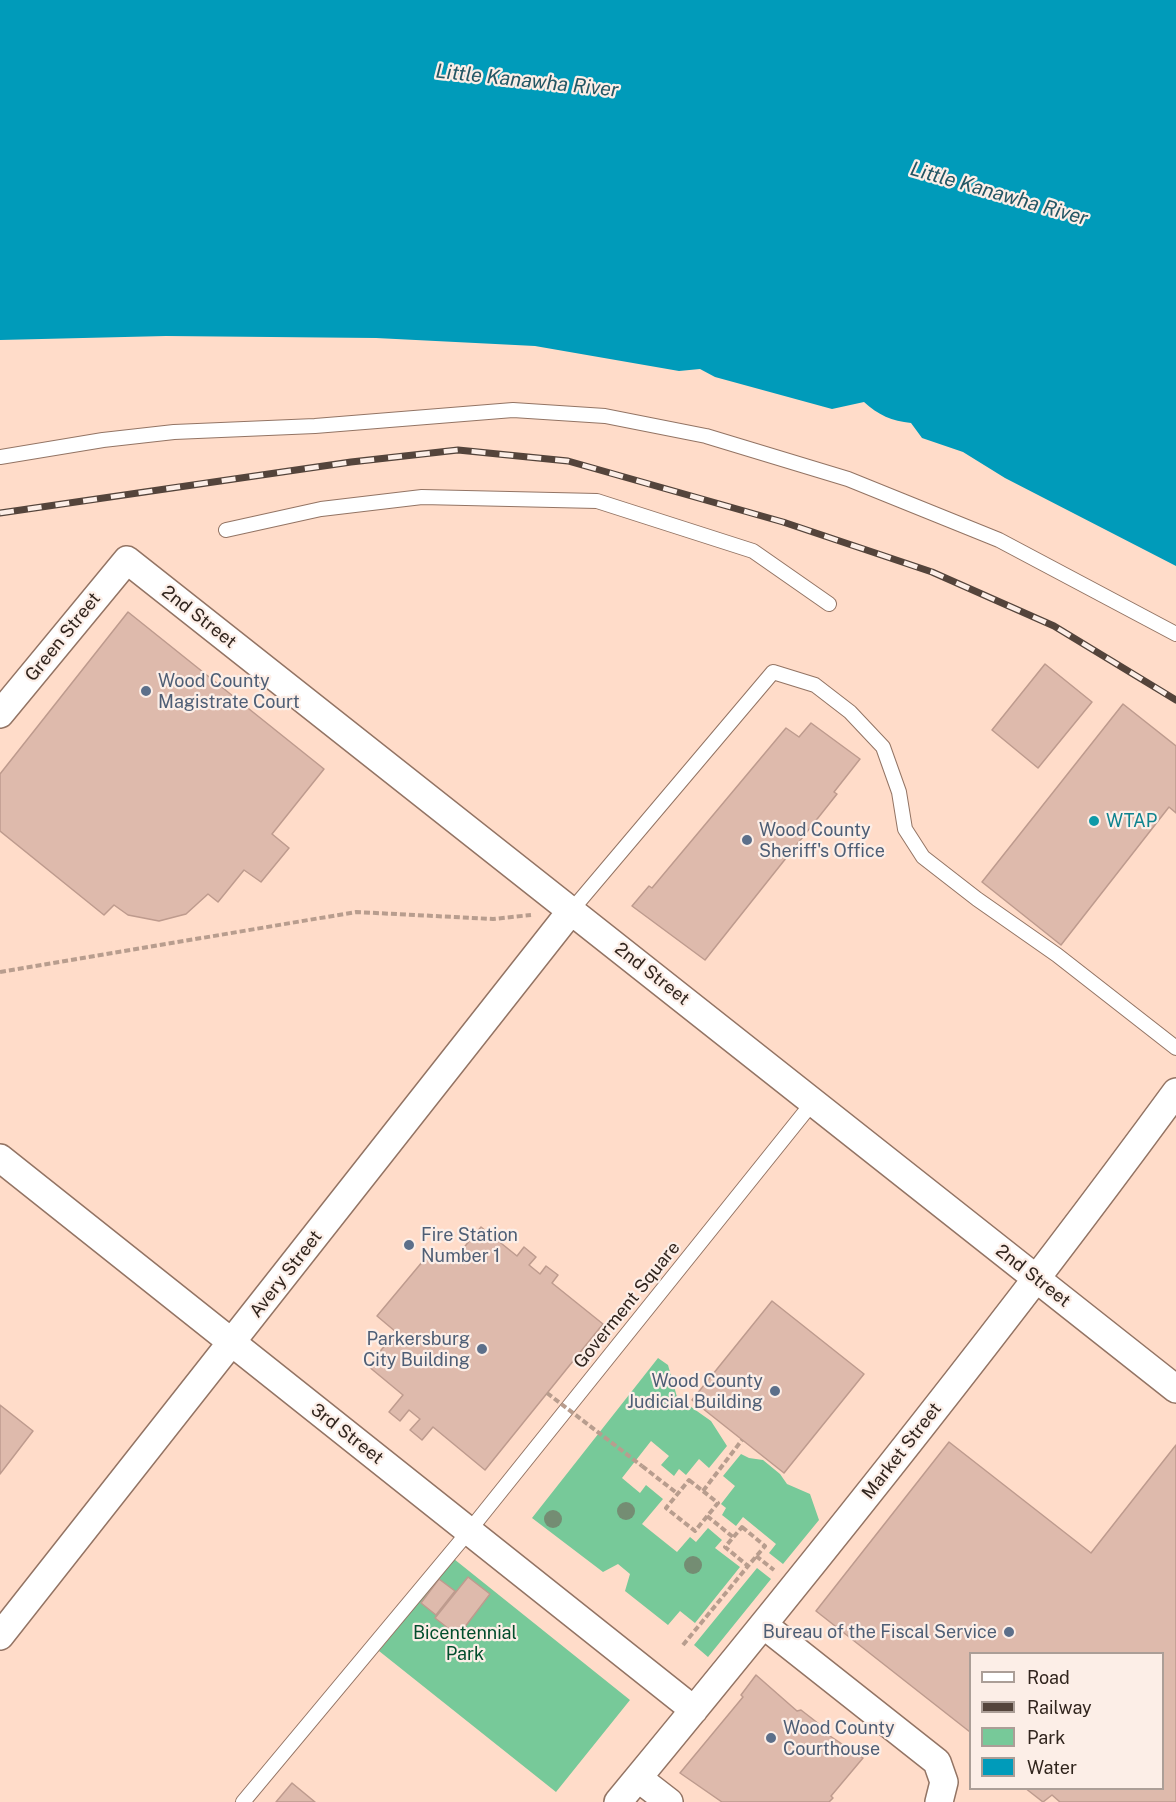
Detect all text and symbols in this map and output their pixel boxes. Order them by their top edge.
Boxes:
water label: Little Kanawha River [434,59,620,103]
water label: Little Kanawha River [907,157,1091,231]
street label: 2nd Street [157,581,241,653]
street label: Green Street [21,588,105,686]
place label: Wood County Magistrate Court [158,670,300,712]
marker: Wood County Magistrate Court [139,684,153,698]
place label: WTAP [1106,810,1157,832]
marker: WTAP [1087,814,1101,828]
place label: Wood County Sheriff's Office [759,819,885,862]
marker: Wood County Sheriff's Office [740,833,754,847]
street label: 2nd Street [610,938,694,1010]
place label: Fire Station Number 1 [421,1224,518,1266]
street label: Avery Street [245,1226,327,1322]
street label: Goverment Square [569,1237,685,1373]
marker: Fire Station Number 1 [402,1238,416,1252]
street label: 2nd Street [991,1240,1075,1312]
place label: Parkersburg City Building [363,1328,470,1370]
marker: Parkersburg City Building [475,1342,489,1356]
place label: Wood County Judicial Building [627,1370,763,1412]
marker: Wood County Judicial Building [768,1384,782,1398]
street label: 3rd Street [306,1399,388,1469]
street label: Market Street [858,1399,946,1503]
place label: Bureau of the Fiscal Service [763,1621,997,1643]
park label: Bicentennial Park [413,1622,517,1664]
marker: Bureau of the Fiscal Service [1002,1625,1016,1639]
legend [969,1652,1164,1790]
text: Road [1027,1667,1070,1688]
text: Railway [1027,1697,1092,1718]
place label: Wood County Courthouse [783,1717,895,1760]
text: Park [1027,1727,1065,1748]
marker: Wood County Courthouse [764,1731,778,1745]
text: Water [1027,1757,1077,1778]

